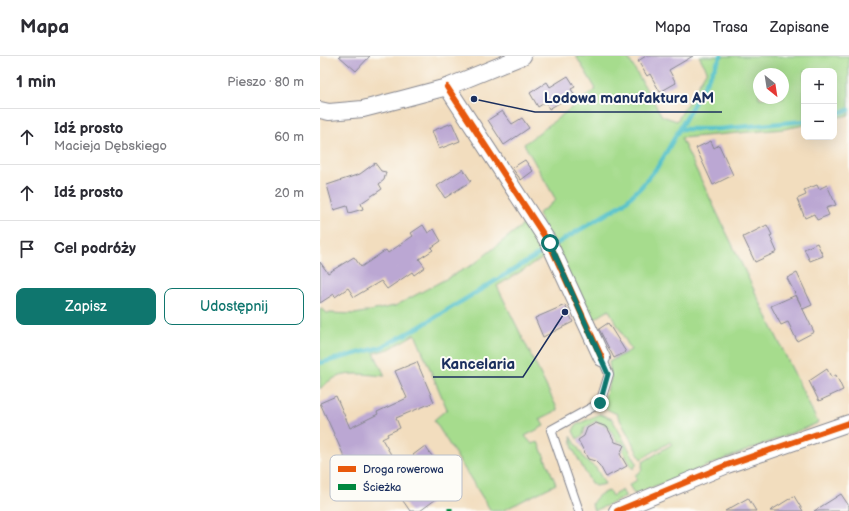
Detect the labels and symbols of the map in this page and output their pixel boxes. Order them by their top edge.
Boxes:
north arrow [753,68,789,104]
callout: Lodowa manufaktura AM [535,85,722,112]
text: Lodowa manufaktura AM [544,89,714,108]
route start [541,234,559,252]
callout: Kancelaria [433,350,523,377]
text: Kancelaria [441,355,515,374]
route end [591,394,609,412]
legend [330,455,462,501]
text: Droga rowerowa [363,463,444,476]
text: Ścieżka [363,480,401,494]

